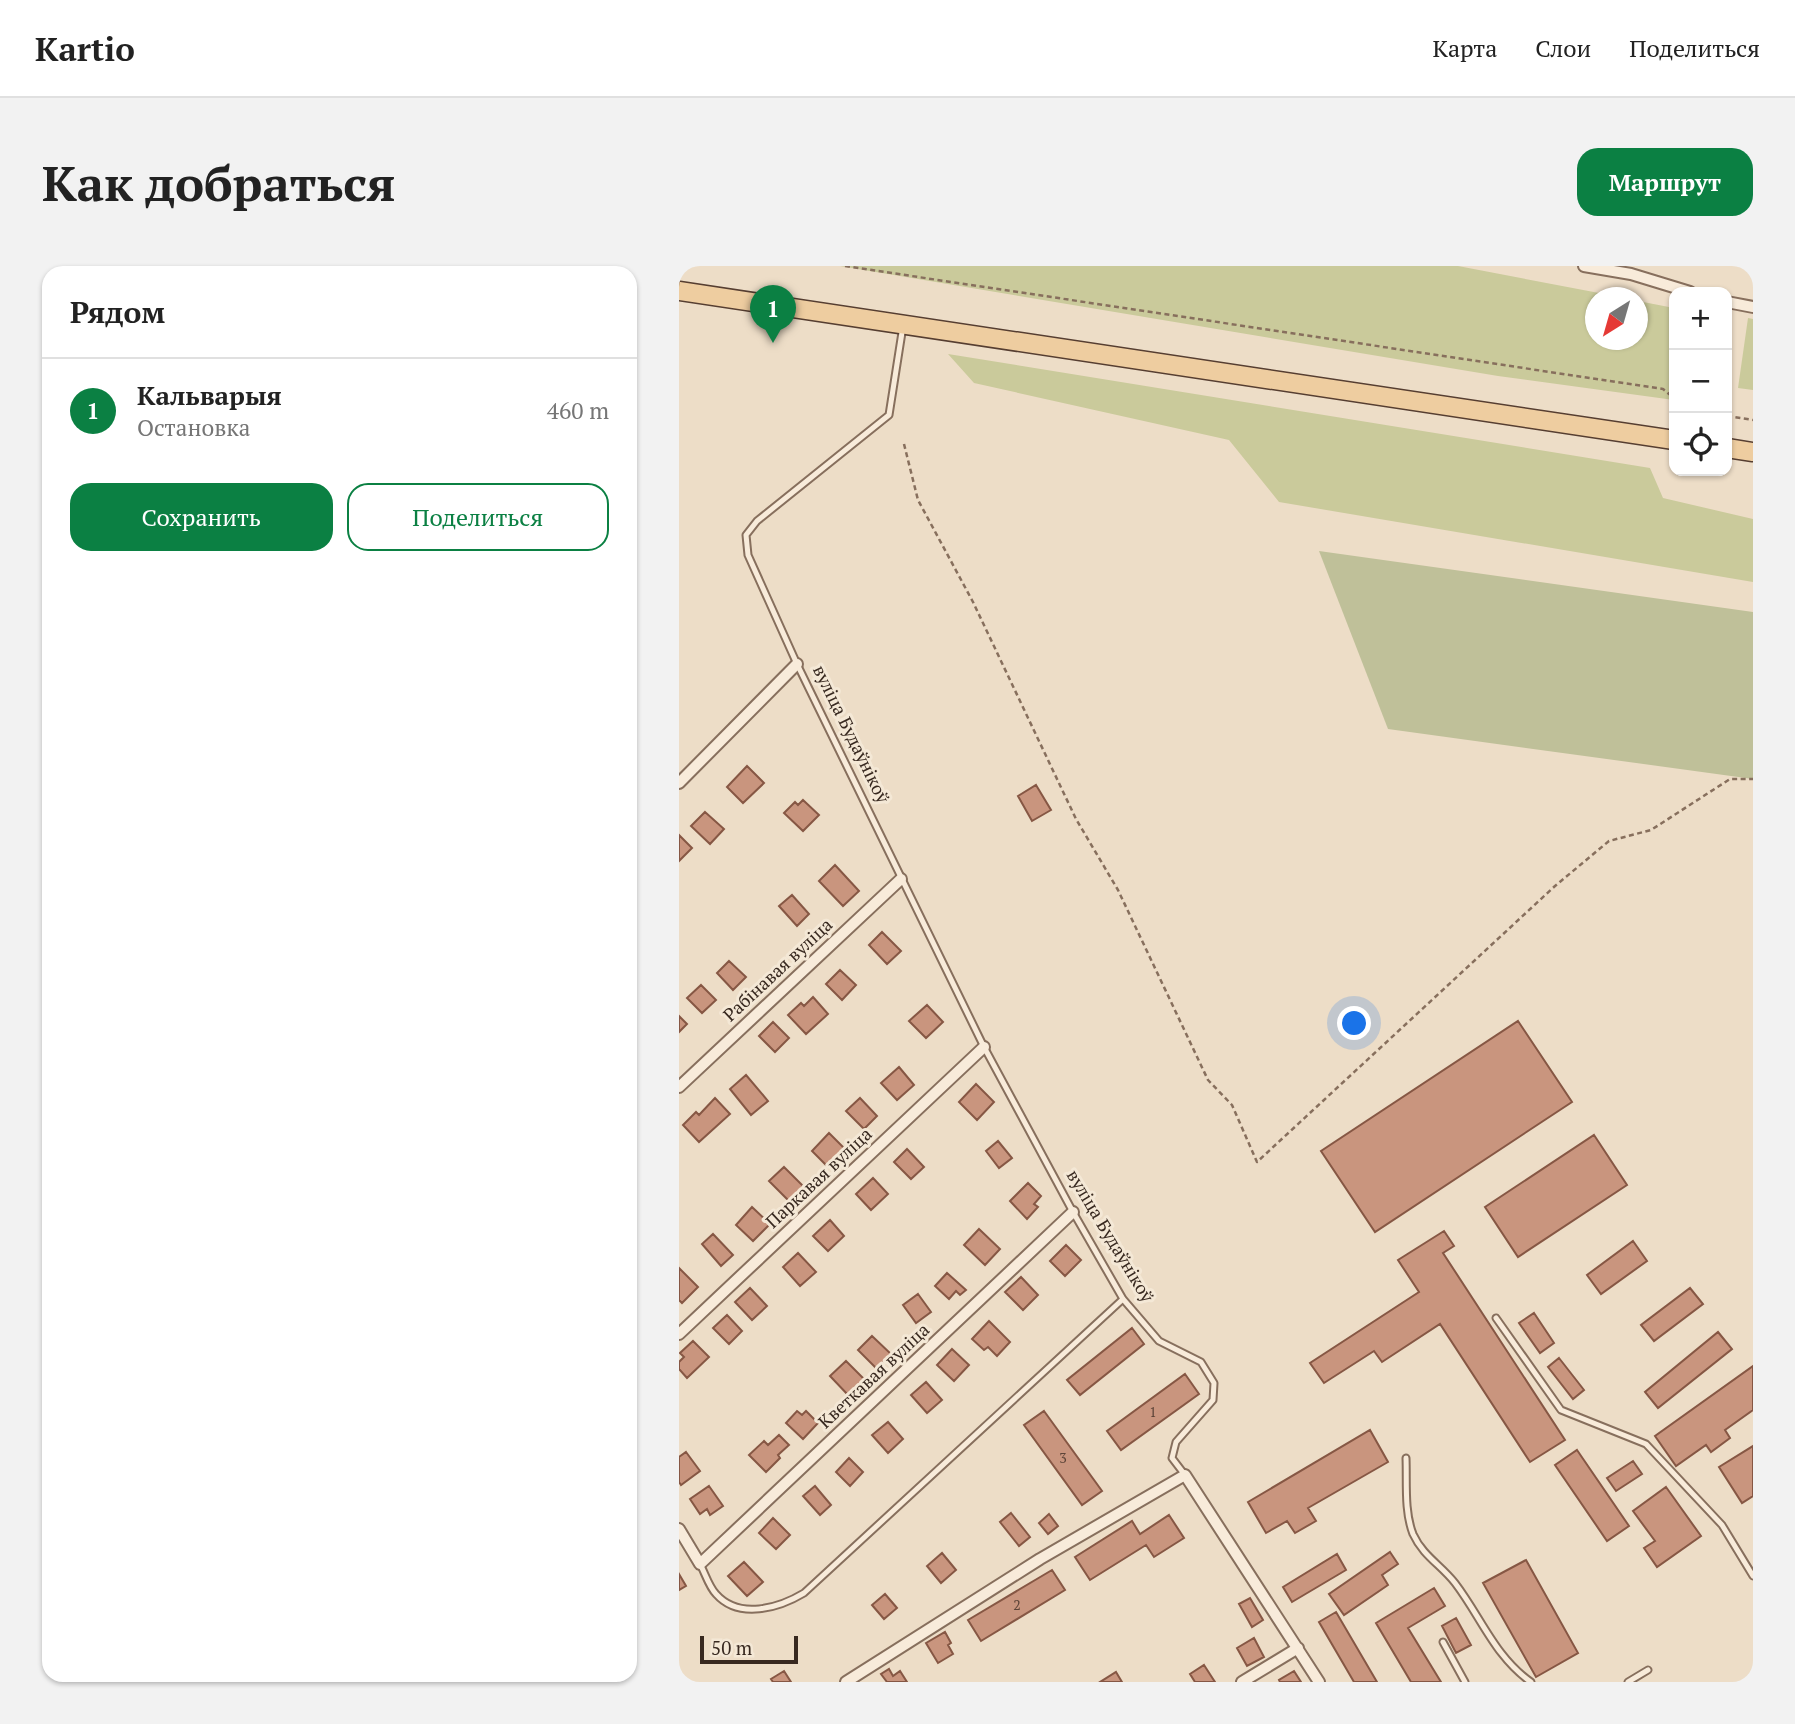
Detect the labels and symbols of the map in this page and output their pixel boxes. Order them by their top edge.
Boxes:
pin: 1 [750,285,796,343]
north arrow [1585,287,1648,350]
street label: вуліца Будаўнікоў [808,661,896,807]
street label: Рабінавая вуліца [718,912,837,1026]
your location [1337,1006,1371,1040]
street label: Паркавая вуліца [760,1122,877,1233]
street label: вуліца Будаўнікоў [1062,1165,1160,1307]
street label: Кветкавая вуліца [812,1317,934,1433]
house number: 1 [1149,1402,1157,1421]
house number: 3 [1059,1448,1067,1467]
house number: 2 [1013,1595,1021,1614]
scale bar [700,1633,798,1665]

